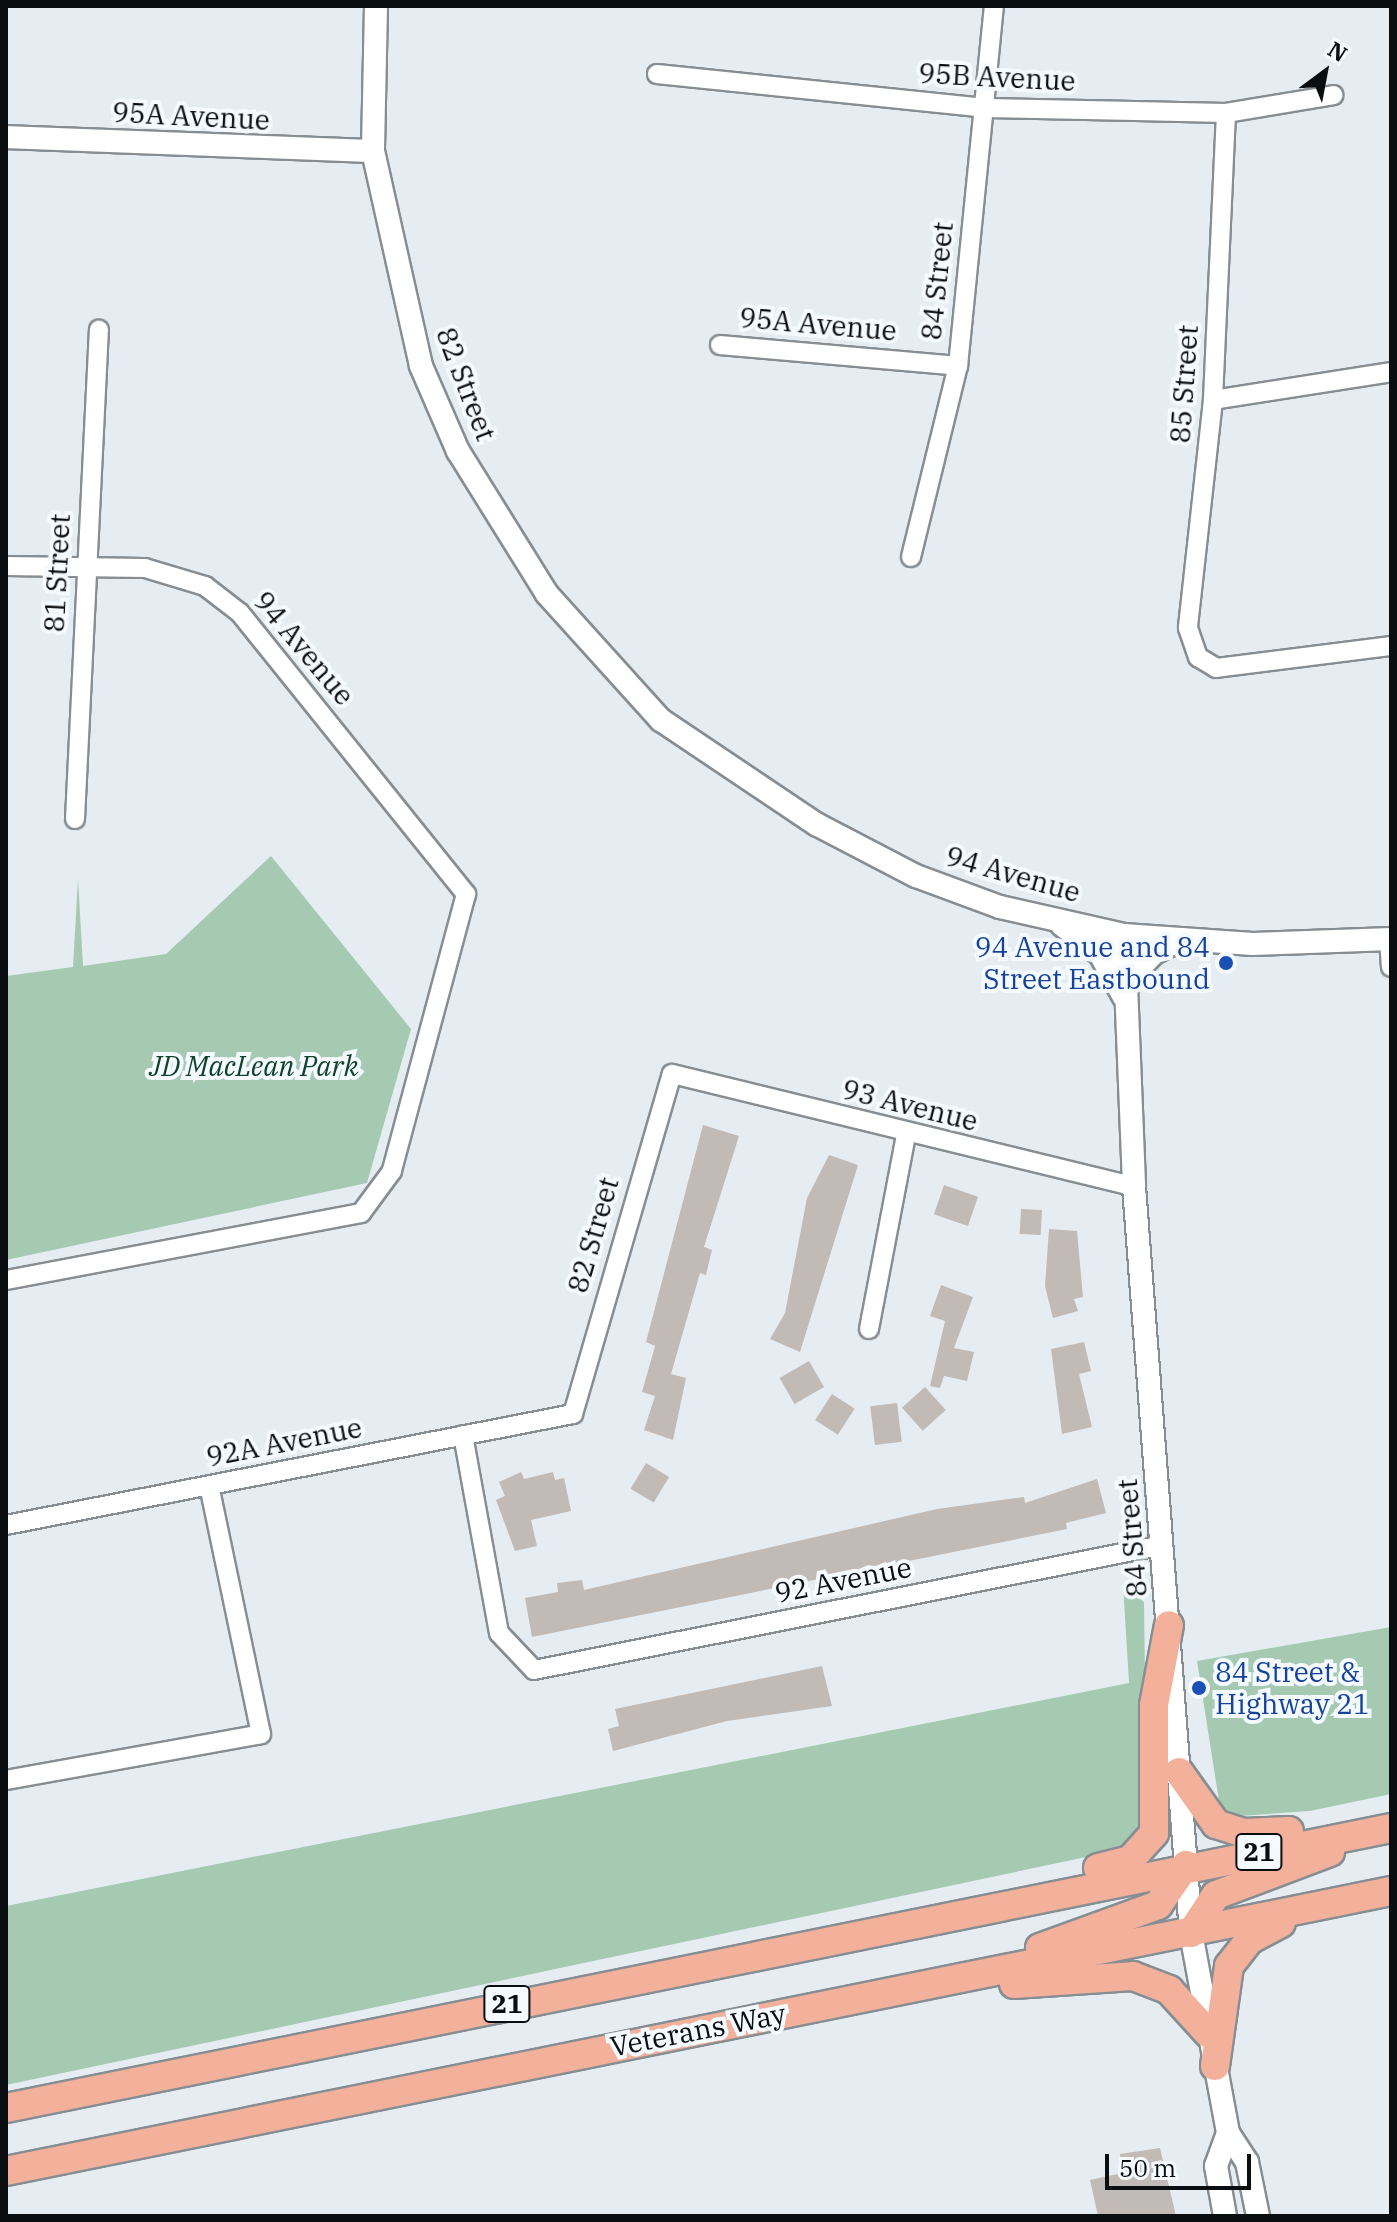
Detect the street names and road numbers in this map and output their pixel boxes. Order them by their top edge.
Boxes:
street label: 95B Avenue [918,56,1076,98]
street label: 95A Avenue [111,95,271,137]
street label: 84 Street [914,220,960,342]
street label: 95A Avenue [738,300,898,348]
street label: 82 Street [429,323,503,445]
street label: 85 Street [1163,324,1205,444]
street label: 81 Street [37,513,77,633]
street label: 94 Avenue [247,584,361,712]
street label: 94 Avenue [942,839,1084,909]
street label: 93 Avenue [839,1072,981,1138]
street label: 82 Street [560,1173,626,1297]
street label: 92A Avenue [203,1410,365,1474]
street label: 84 Street [1110,1477,1154,1599]
street label: 92 Avenue [772,1550,914,1610]
road number: 21 [1235,1830,1283,1874]
road number: 21 [483,1982,531,2026]
street label: Veterans Way [607,1997,789,2063]

